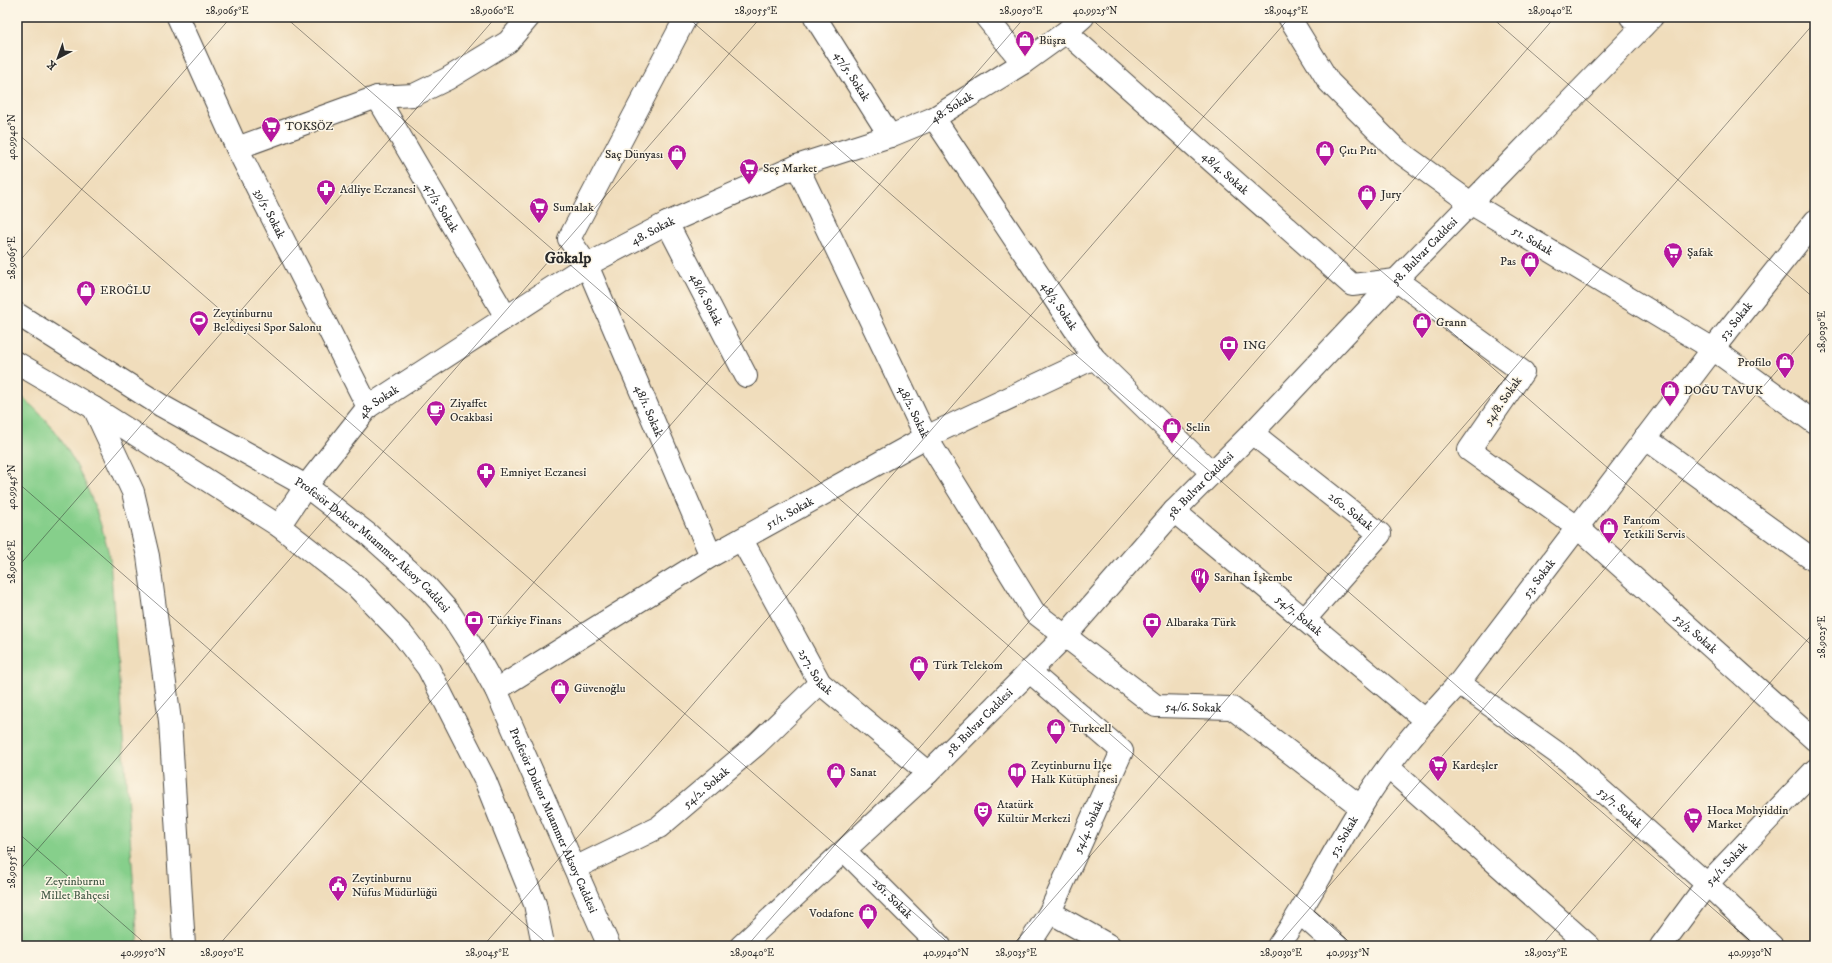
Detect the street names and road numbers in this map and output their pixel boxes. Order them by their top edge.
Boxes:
street label: 47/5. Sokak [831,48,874,104]
street label: 48. Sokak [928,88,976,126]
street label: 48/4. Sokak [1199,148,1252,198]
street label: 47/3. Sokak [421,180,462,235]
street label: 39/5. Sokak [251,186,289,241]
street label: 48. Sokak [628,213,677,248]
street label: 58. Bulvar Caddesi [1388,214,1460,288]
street label: 51. Sokak [1510,223,1556,259]
street label: 48/6. Sokak [687,271,726,328]
street label: 48/3. Sokak [1038,279,1081,333]
street label: 53. Sokak [1716,298,1755,343]
street label: 54/8. Sokak [1481,374,1525,428]
street label: 48. Sokak [354,382,402,421]
street label: 48/1. Sokak [631,382,667,439]
street label: 48/2. Sokak [895,383,933,441]
street label: 58. Bulvar Caddesi [1163,448,1237,522]
street label: Profesör Doktor Muammer Aksoy Caddesi [292,474,453,615]
street label: 260. Sokak [1325,489,1376,533]
street label: 51/1. Sokak [763,493,816,532]
street label: 53. Sokak [1519,556,1558,601]
street label: 54/7. Sokak [1273,592,1326,639]
street label: 53/3. Sokak [1671,610,1721,657]
street label: 257. Sokak [795,646,836,698]
street label: 58. Bulvar Caddesi [942,685,1016,759]
street label: 54/6. Sokak [1165,699,1222,715]
street label: Profesör Doktor Muammer Aksoy Caddesi [506,725,601,915]
street label: 54/2. Sokak [680,763,732,811]
street label: 53/7. Sokak [1595,784,1646,831]
street label: 54/4. Sokak [1070,798,1107,856]
street label: 53. Sokak [1326,813,1361,859]
street label: 54/1. Sokak [1702,839,1750,889]
street label: 261. Sokak [869,875,916,922]

